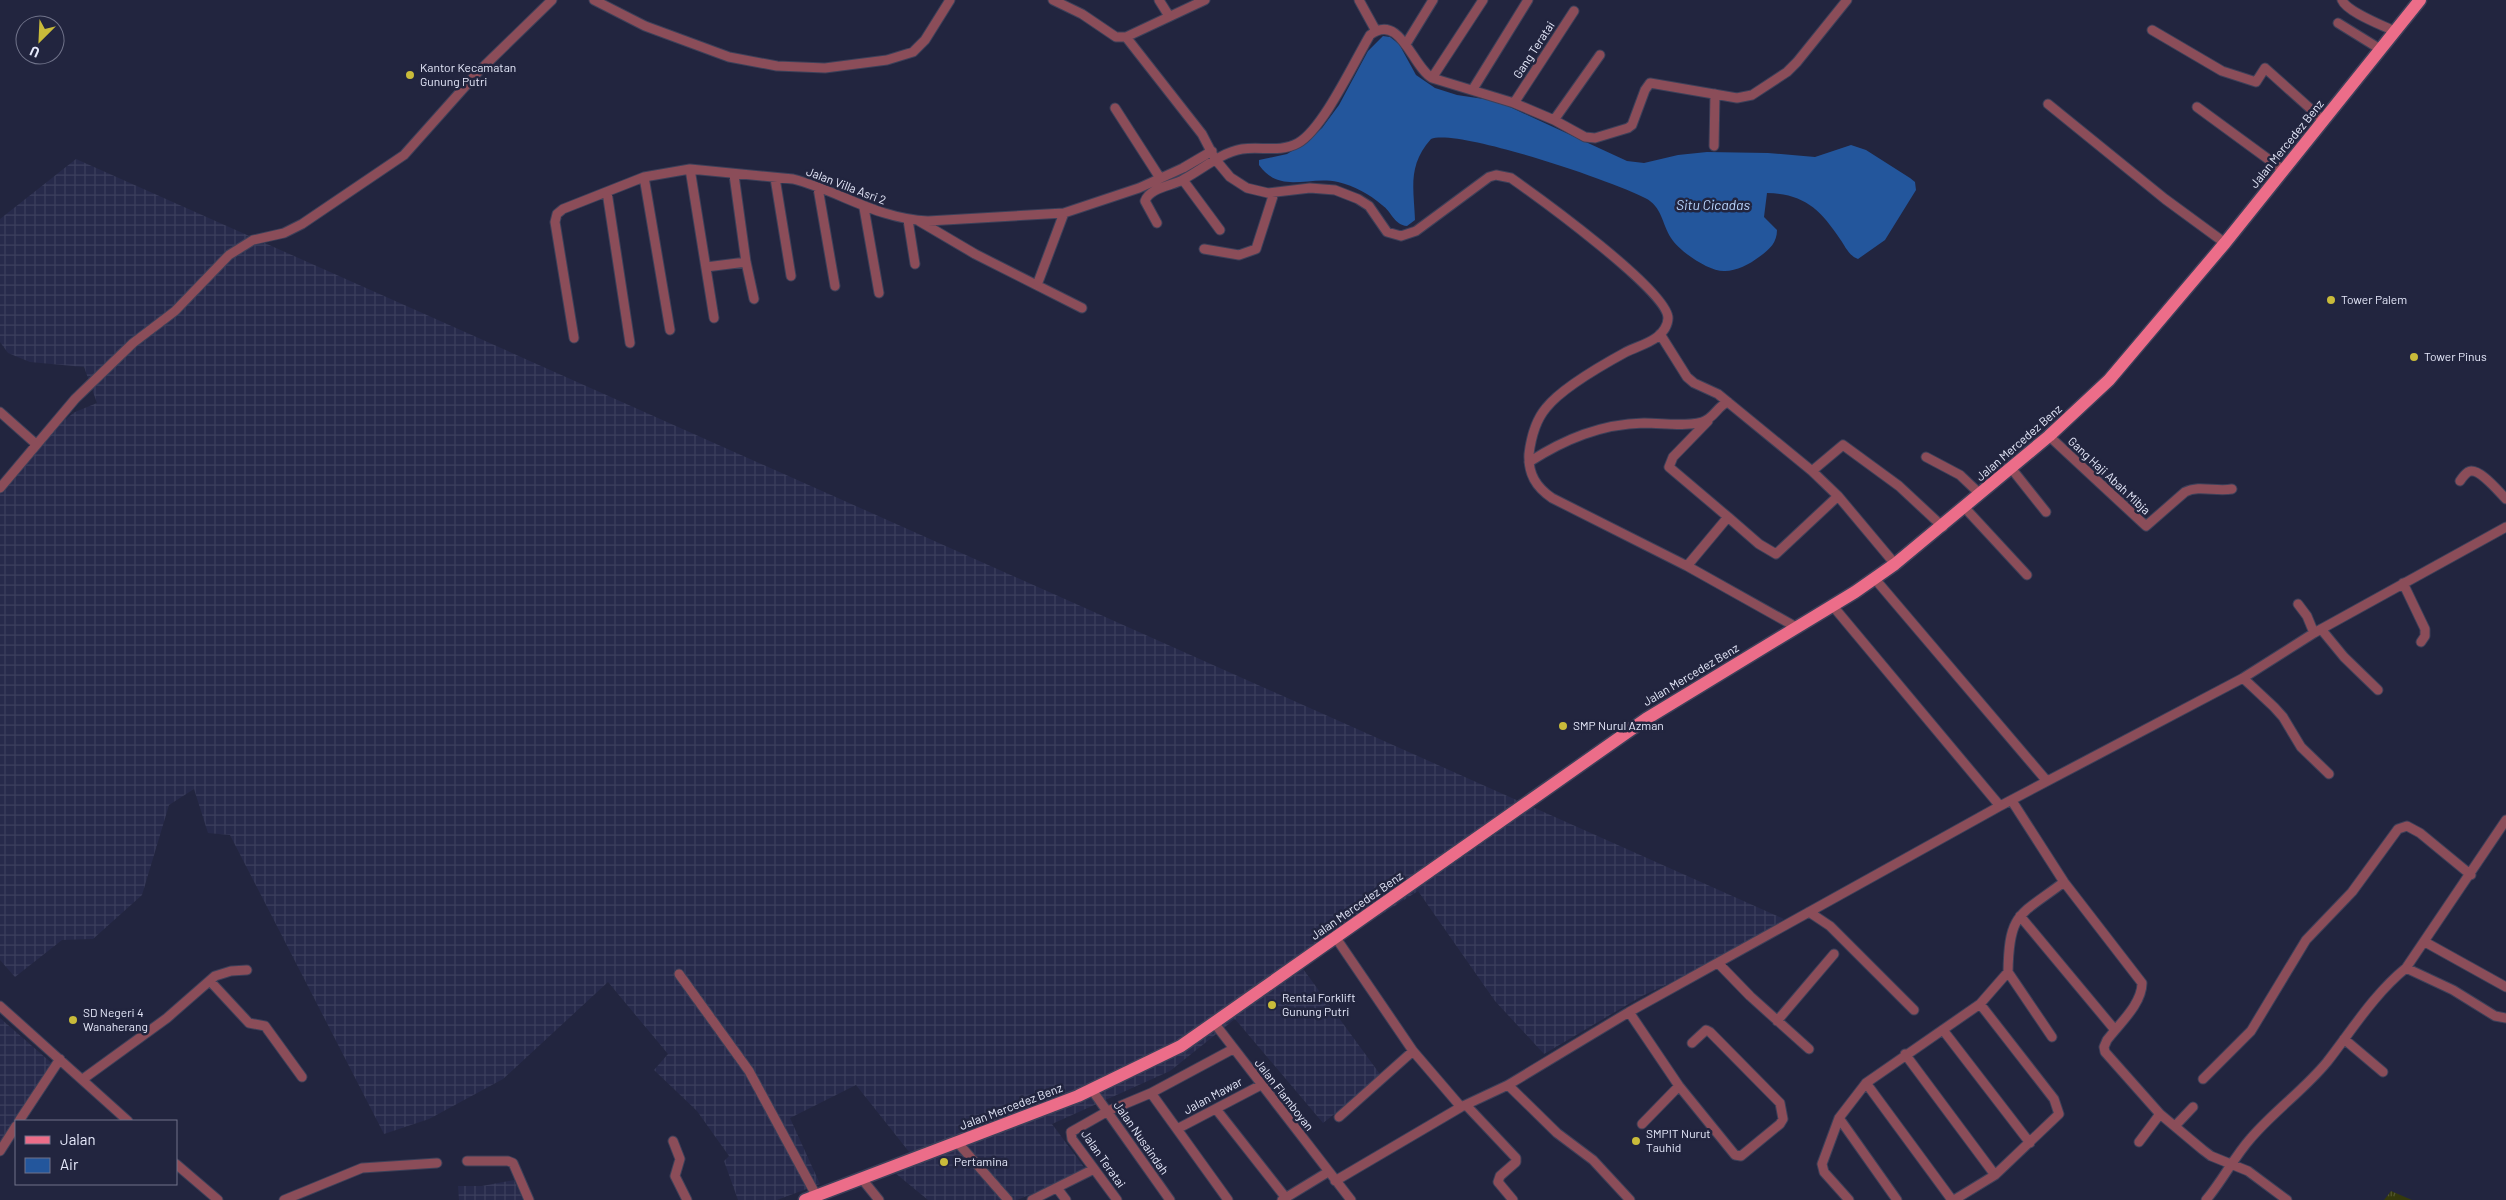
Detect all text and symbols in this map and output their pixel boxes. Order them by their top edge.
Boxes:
north arrow [15,15,65,65]
street label: Gang Teratai [1510,18,1557,81]
text: U [27,43,42,62]
place label: Kantor Kecamatan Gunung Putri [420,60,516,88]
marker: Kantor Kecamatan Gunung Putri [404,69,416,81]
street label: Jalan Mercedez Benz [2246,97,2326,190]
street label: Jalan Villa Asri 2 [804,163,888,207]
water label: Situ Cicadas [1676,196,1750,213]
place label: Tower Palem [2341,292,2407,306]
marker: Tower Palem [2325,294,2337,306]
place label: Tower Pinus [2424,349,2487,363]
marker: Tower Pinus [2408,351,2420,363]
street label: Jalan Mercedez Benz [1973,401,2064,483]
street label: Gang Haji Abah Mibja [2066,434,2154,517]
street label: Jalan Mercedez Benz [1640,640,1741,708]
place label: SMP Nurul Azman [1573,718,1664,732]
marker: SMP Nurul Azman [1557,720,1569,732]
street label: Jalan Mercedez Benz [1308,868,1405,942]
place label: Rental Forklift Gunung Putri [1282,990,1356,1018]
marker: Rental Forklift Gunung Putri [1266,999,1278,1011]
place label: SD Negeri 4 Wanaherang [83,1005,148,1033]
marker: SD Negeri 4 Wanaherang [67,1014,79,1026]
street label: Jalan Flamboyan [1252,1056,1317,1133]
street label: Jalan Mawar [1181,1074,1245,1116]
street label: Jalan Mercedez Benz [957,1080,1064,1132]
street label: Jalan Nusaindah [1111,1098,1172,1177]
legend [15,1120,178,1185]
place label: SMPIT Nurut Tauhid [1646,1126,1711,1154]
street label: Jalan Teratai [1079,1127,1129,1190]
text: Jalan [60,1130,96,1148]
marker: SMPIT Nurut Tauhid [1630,1135,1642,1147]
place label: Pertamina [954,1154,1008,1168]
text: Air [60,1155,79,1173]
marker: Pertamina [938,1156,950,1168]

